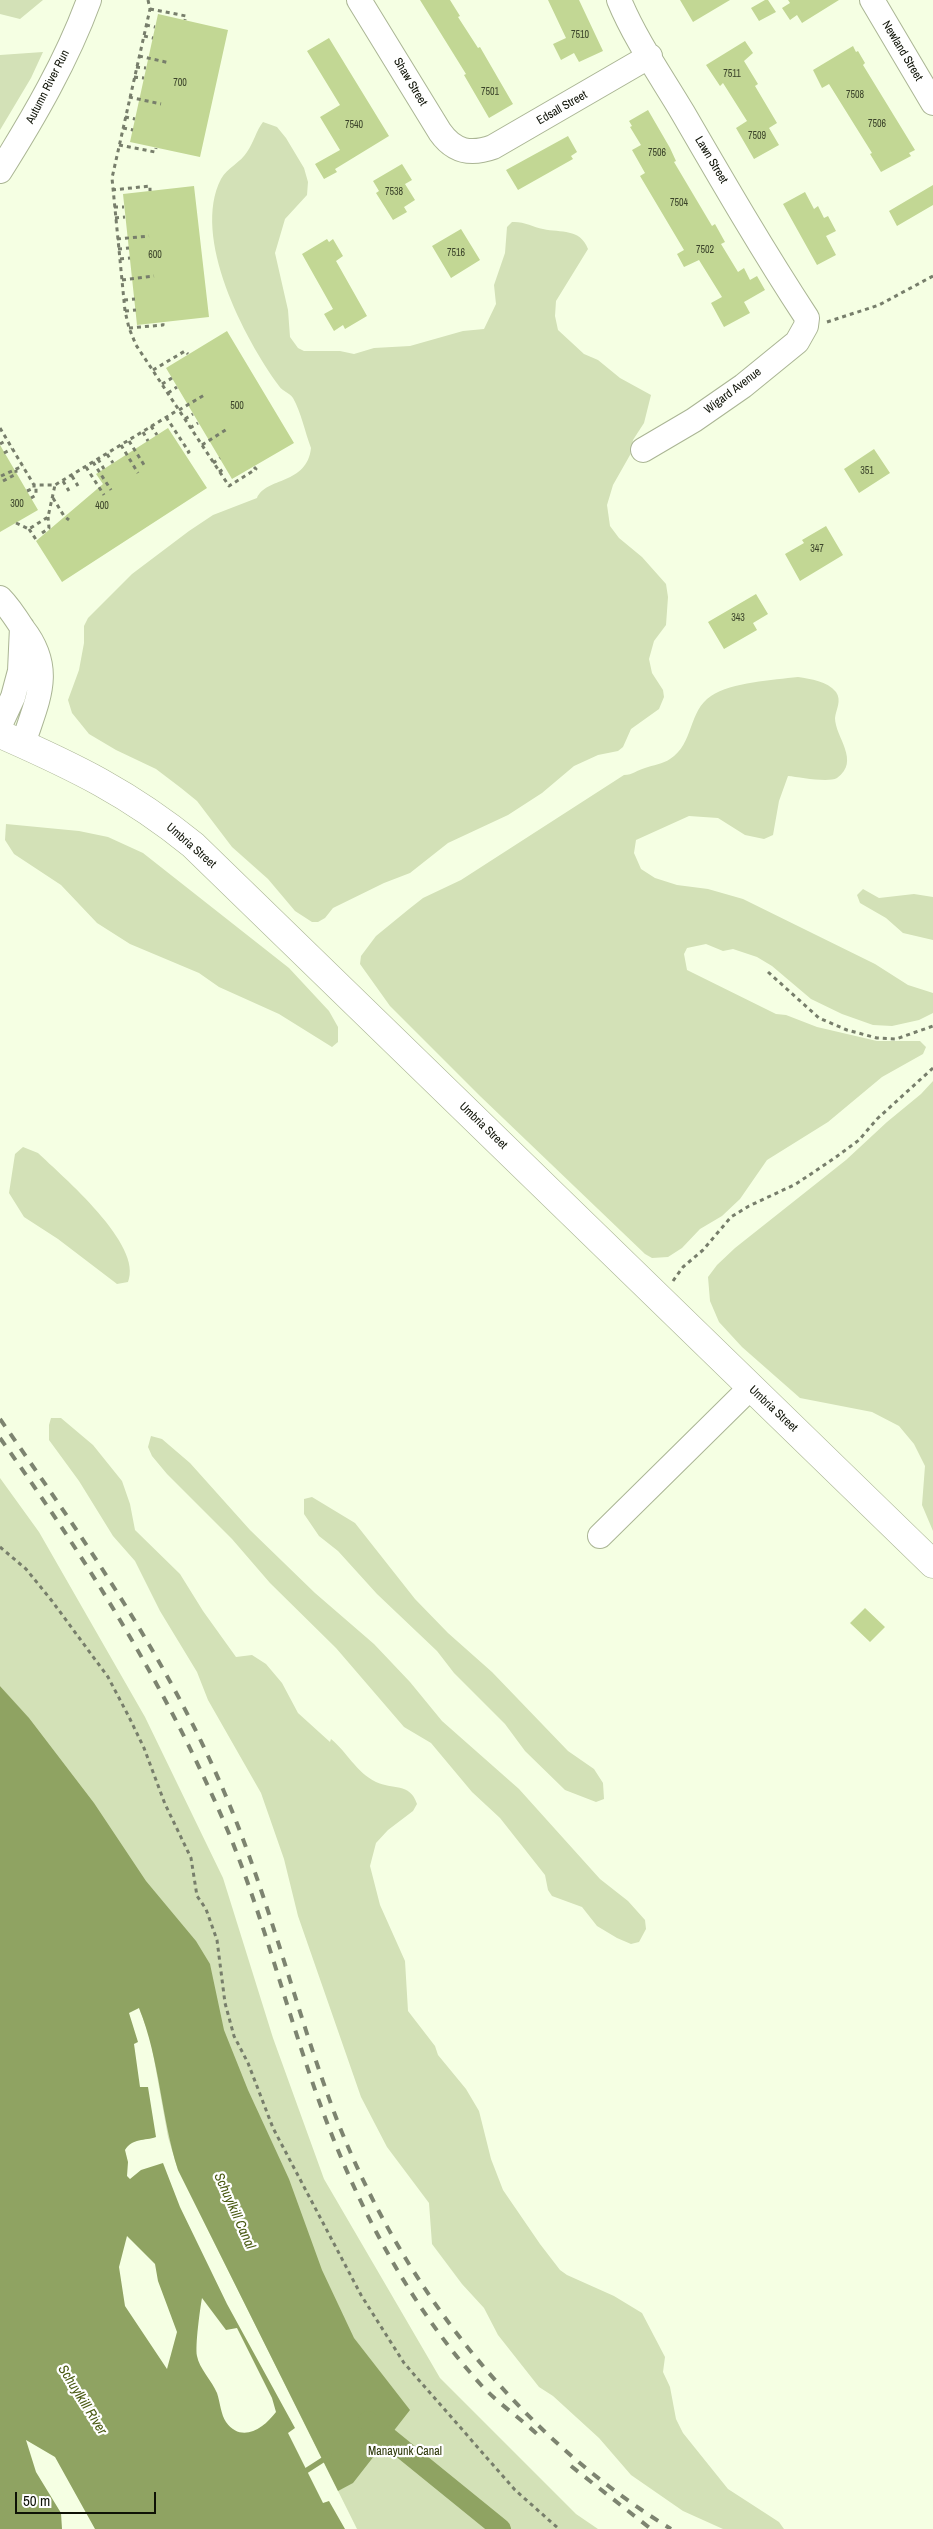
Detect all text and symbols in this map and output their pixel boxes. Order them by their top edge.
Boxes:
street label: Newland Street [879,18,925,84]
house number: 7510 [571,29,589,41]
street label: Autumn River Run [23,48,73,126]
street label: Shaw Street [390,55,430,109]
house number: 7511 [723,68,741,80]
house number: 700 [173,77,187,89]
house number: 7501 [481,86,499,98]
street label: Edsall Street [534,88,590,128]
house number: 7508 [846,89,864,101]
house number: 7506 [868,118,886,130]
house number: 7540 [345,119,363,131]
house number: 7509 [748,130,766,142]
street label: Lawn Street [691,134,731,186]
house number: 7506 [648,147,666,159]
house number: 7538 [385,186,403,198]
house number: 7504 [670,197,688,209]
house number: 7502 [696,244,714,256]
house number: 7516 [447,247,465,259]
house number: 600 [148,249,162,261]
street label: Wigard Avenue [702,365,764,417]
house number: 500 [230,400,244,412]
house number: 351 [860,465,874,477]
house number: 300 [10,498,24,510]
house number: 400 [95,500,109,512]
house number: 347 [810,543,824,555]
house number: 343 [731,612,745,624]
street label: Umbria Street [163,820,219,872]
street label: Umbria Street [456,1100,510,1152]
street label: Umbria Street [746,1383,800,1435]
water label: Schuylkill Canal [210,2170,258,2252]
water label: Schuylkill River [54,2362,110,2438]
park label: Manayunk Canal [368,2445,442,2459]
scale bar [18,2482,159,2514]
text: 50 m [23,2490,50,2511]

